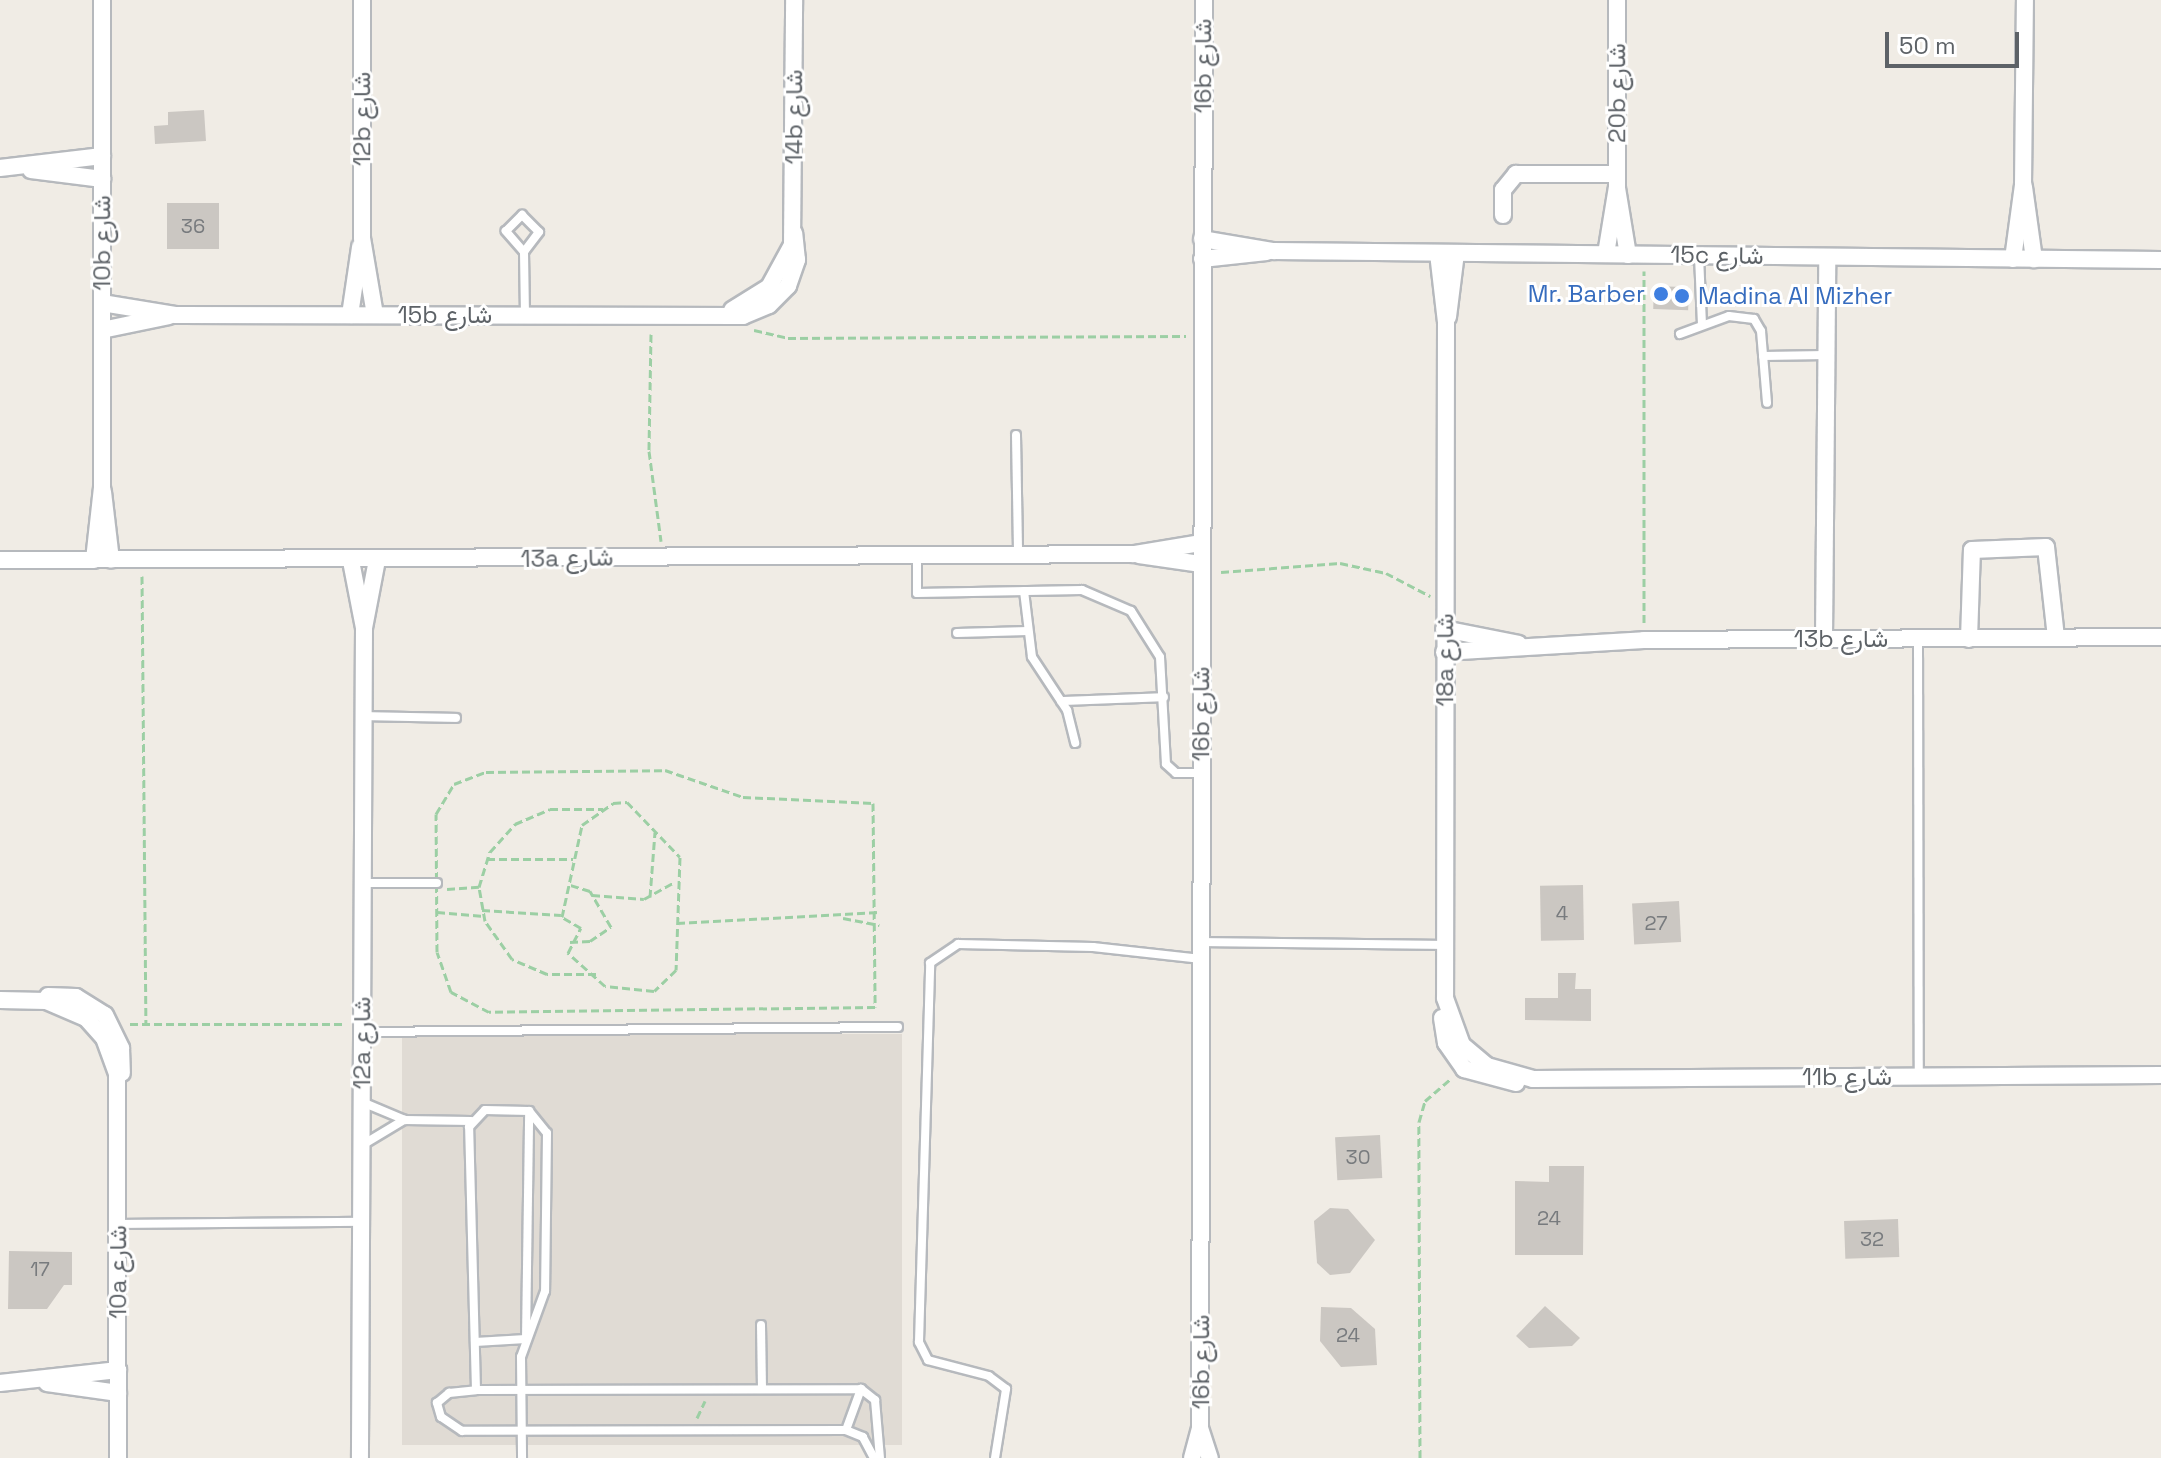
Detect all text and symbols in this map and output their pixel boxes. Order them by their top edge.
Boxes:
scale bar [1889,16,2023,66]
street label: 16b شارع [1189,19,1217,113]
text: 50 m [1899,30,1956,61]
street label: 20b شارع [1603,43,1631,143]
street label: 14b شارع [780,70,808,164]
street label: 12b شارع [348,72,376,166]
street label: 10b شارع [88,195,116,291]
house number: 36 [181,214,205,238]
street label: 15c شارع [1670,240,1764,270]
place label: Mr. Barber [1527,280,1645,308]
place label: Madina Al Mizher [1698,282,1893,310]
marker: Mr. Barber [1652,285,1670,303]
marker: Madina Al Mizher [1673,287,1691,305]
street label: 15b شارع [398,301,492,329]
street label: 13a شارع [520,543,614,573]
street label: 18a شارع [1431,613,1459,707]
street label: 13b شارع [1794,625,1888,653]
street label: 16b شارع [1187,667,1215,761]
house number: 4 [1556,901,1568,925]
house number: 27 [1644,911,1668,935]
street label: 12a شارع [348,997,376,1089]
street label: 11b شارع [1802,1063,1892,1091]
house number: 30 [1346,1145,1370,1169]
house number: 24 [1537,1206,1561,1230]
street label: 10a شارع [104,1225,132,1319]
house number: 32 [1860,1227,1884,1251]
house number: 17 [30,1257,50,1281]
street label: 16b شارع [1187,1315,1215,1409]
house number: 24 [1336,1323,1360,1347]

